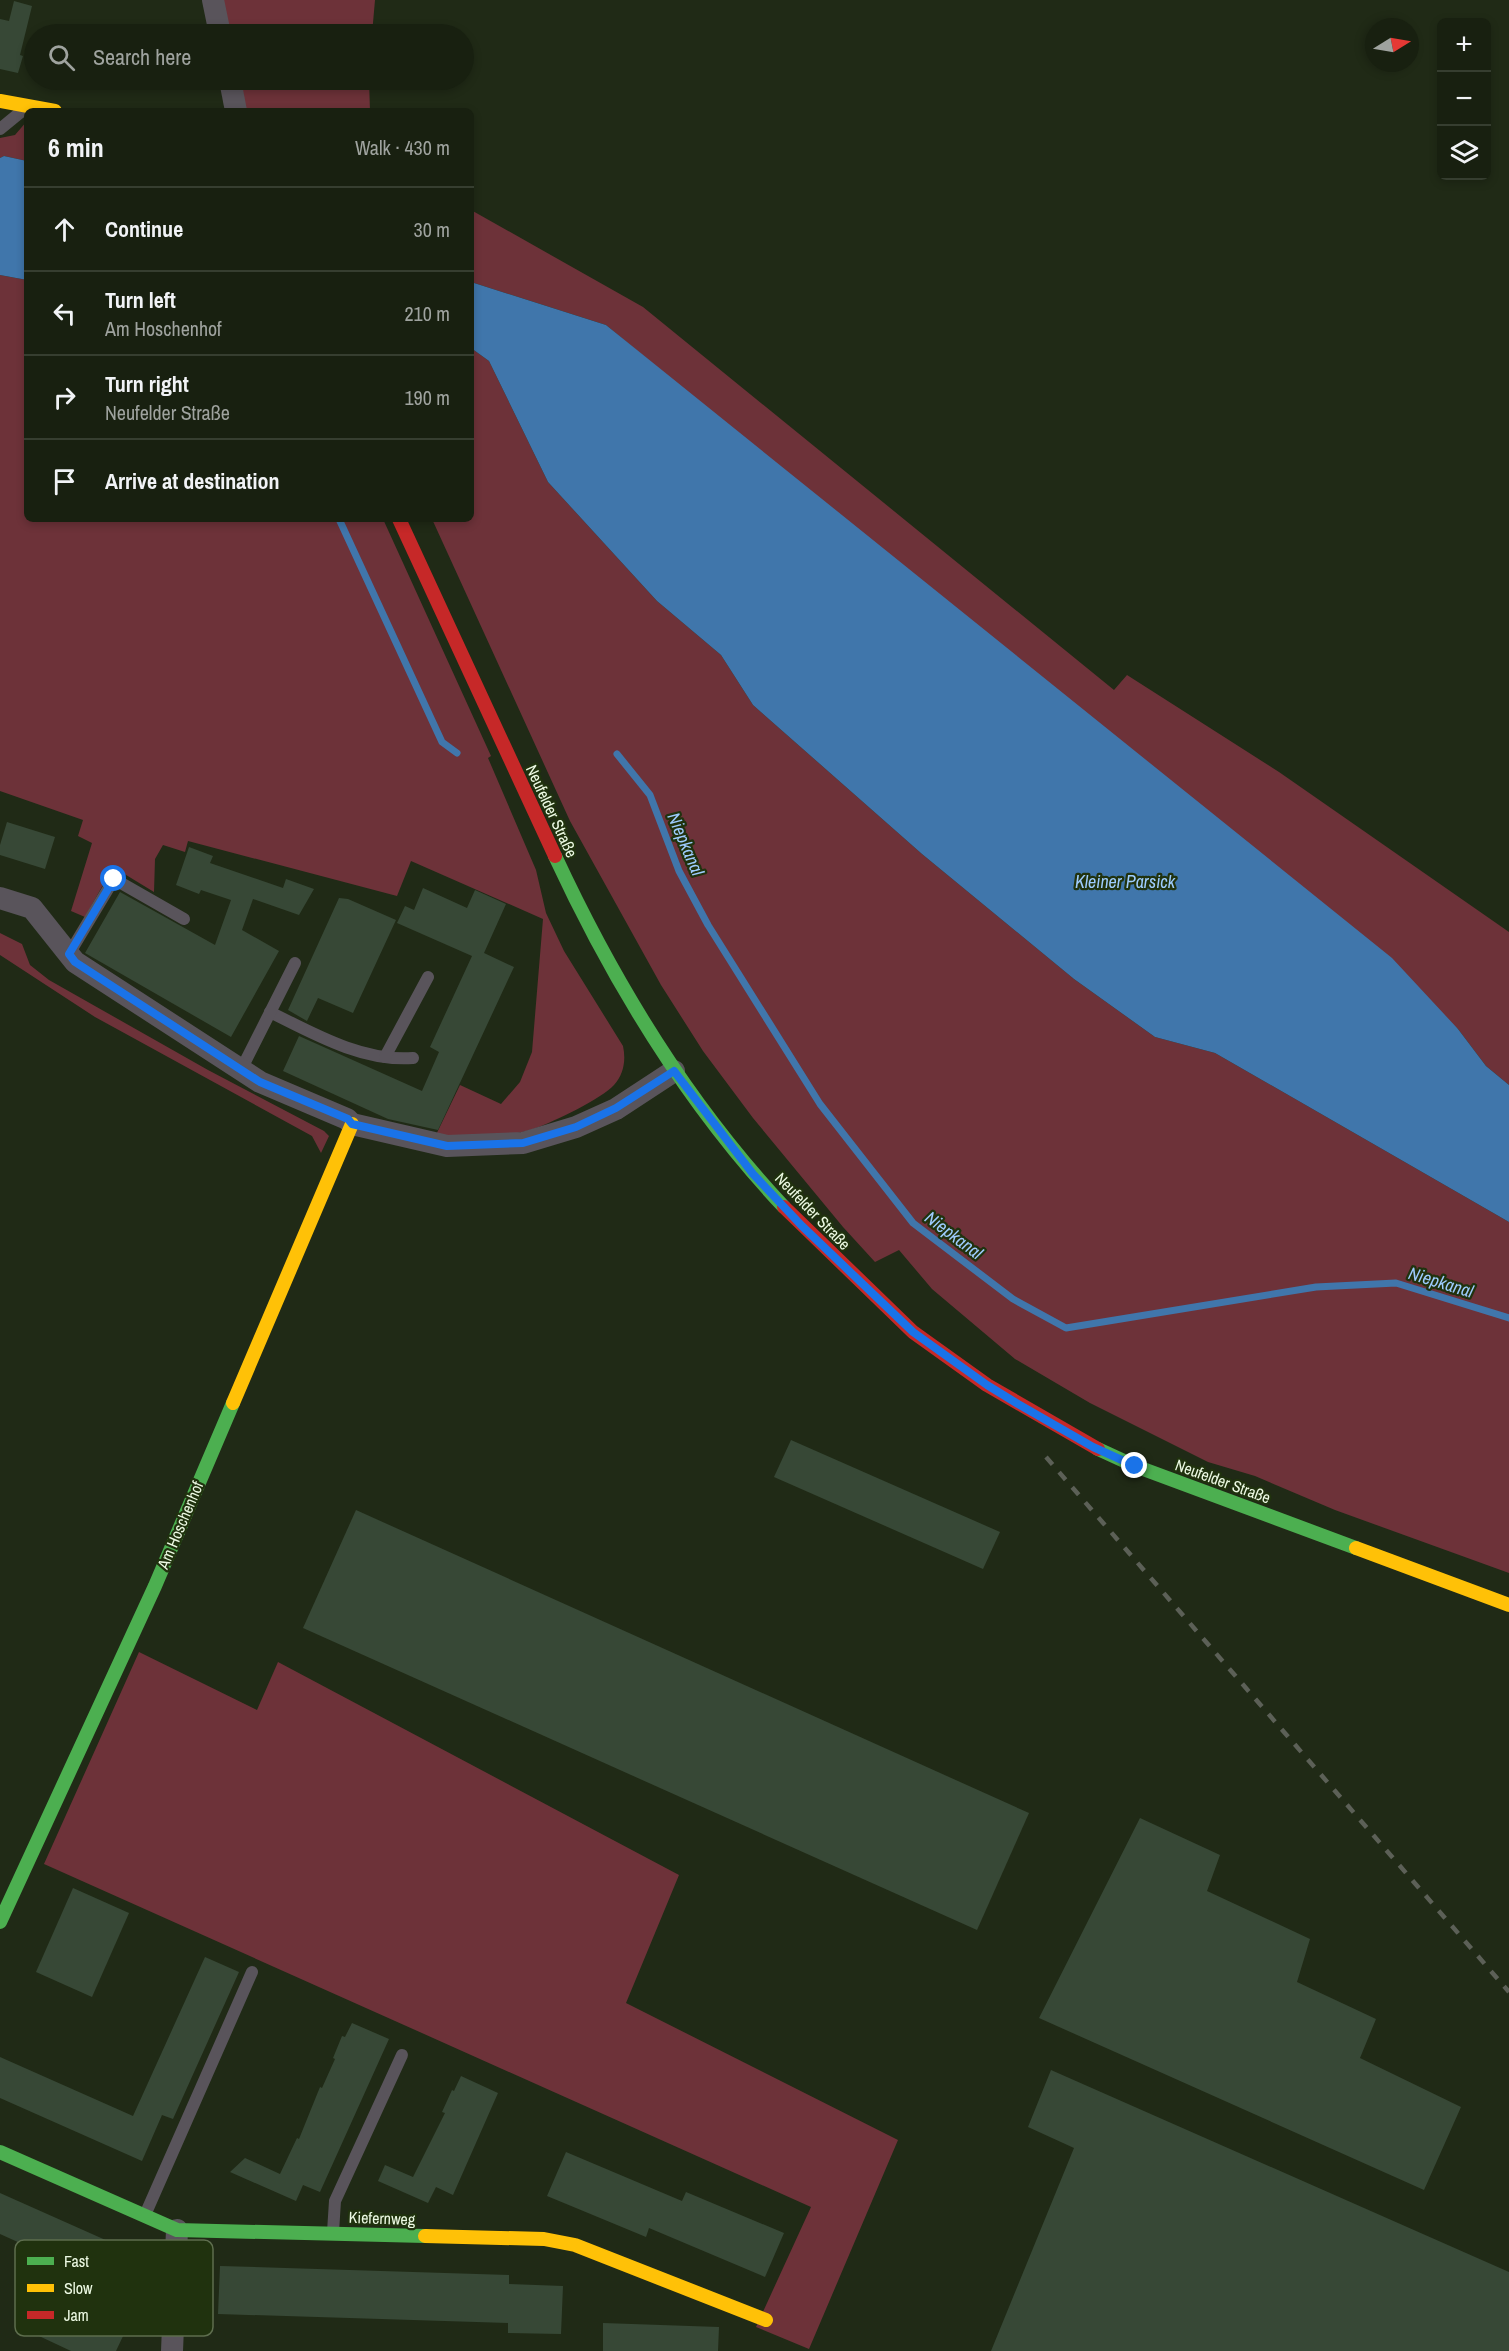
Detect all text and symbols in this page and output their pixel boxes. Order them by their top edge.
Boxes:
north arrow [1365,18,1419,72]
map controls [1437,18,1491,180]
button: + [1437,18,1491,72]
search box [24,24,474,90]
icon: search [45,41,78,74]
text: Search here [93,42,191,72]
button: − [1437,72,1491,126]
button: layers [1437,126,1491,180]
text: 6 min [48,130,104,165]
text: Walk · 430 m [355,134,450,161]
icon: ahead [48,213,81,246]
text: Continue [105,214,183,244]
text: 30 m [414,216,450,243]
text: Turn left [105,285,176,315]
icon: left [48,297,81,330]
text: 210 m [404,300,450,327]
text: Am Hoschenhof [105,315,222,342]
text: Turn right [105,369,189,399]
icon: right [48,381,81,414]
text: 190 m [404,384,450,411]
text: Neufelder Straße [105,399,230,426]
icon: arrive [48,465,81,498]
text: Arrive at destination [105,466,279,496]
street label: Neufelder Straße [521,761,583,861]
water label: Niepkanal [662,809,711,880]
route start [100,865,126,891]
water label: Kleiner Parsick [1075,869,1176,894]
street label: Neufelder Straße [770,1167,856,1255]
water label: Niepkanal [920,1205,989,1265]
water label: Niepkanal [1406,1260,1477,1304]
route end [1121,1452,1147,1478]
street label: Neufelder Straße [1172,1454,1274,1508]
street label: Am Hoschenhof [151,1477,208,1573]
street label: Kiefernweg [348,2206,416,2230]
legend [15,2240,213,2336]
text: Fast [64,2250,89,2272]
text: Slow [64,2277,93,2299]
text: Jam [64,2304,89,2326]

